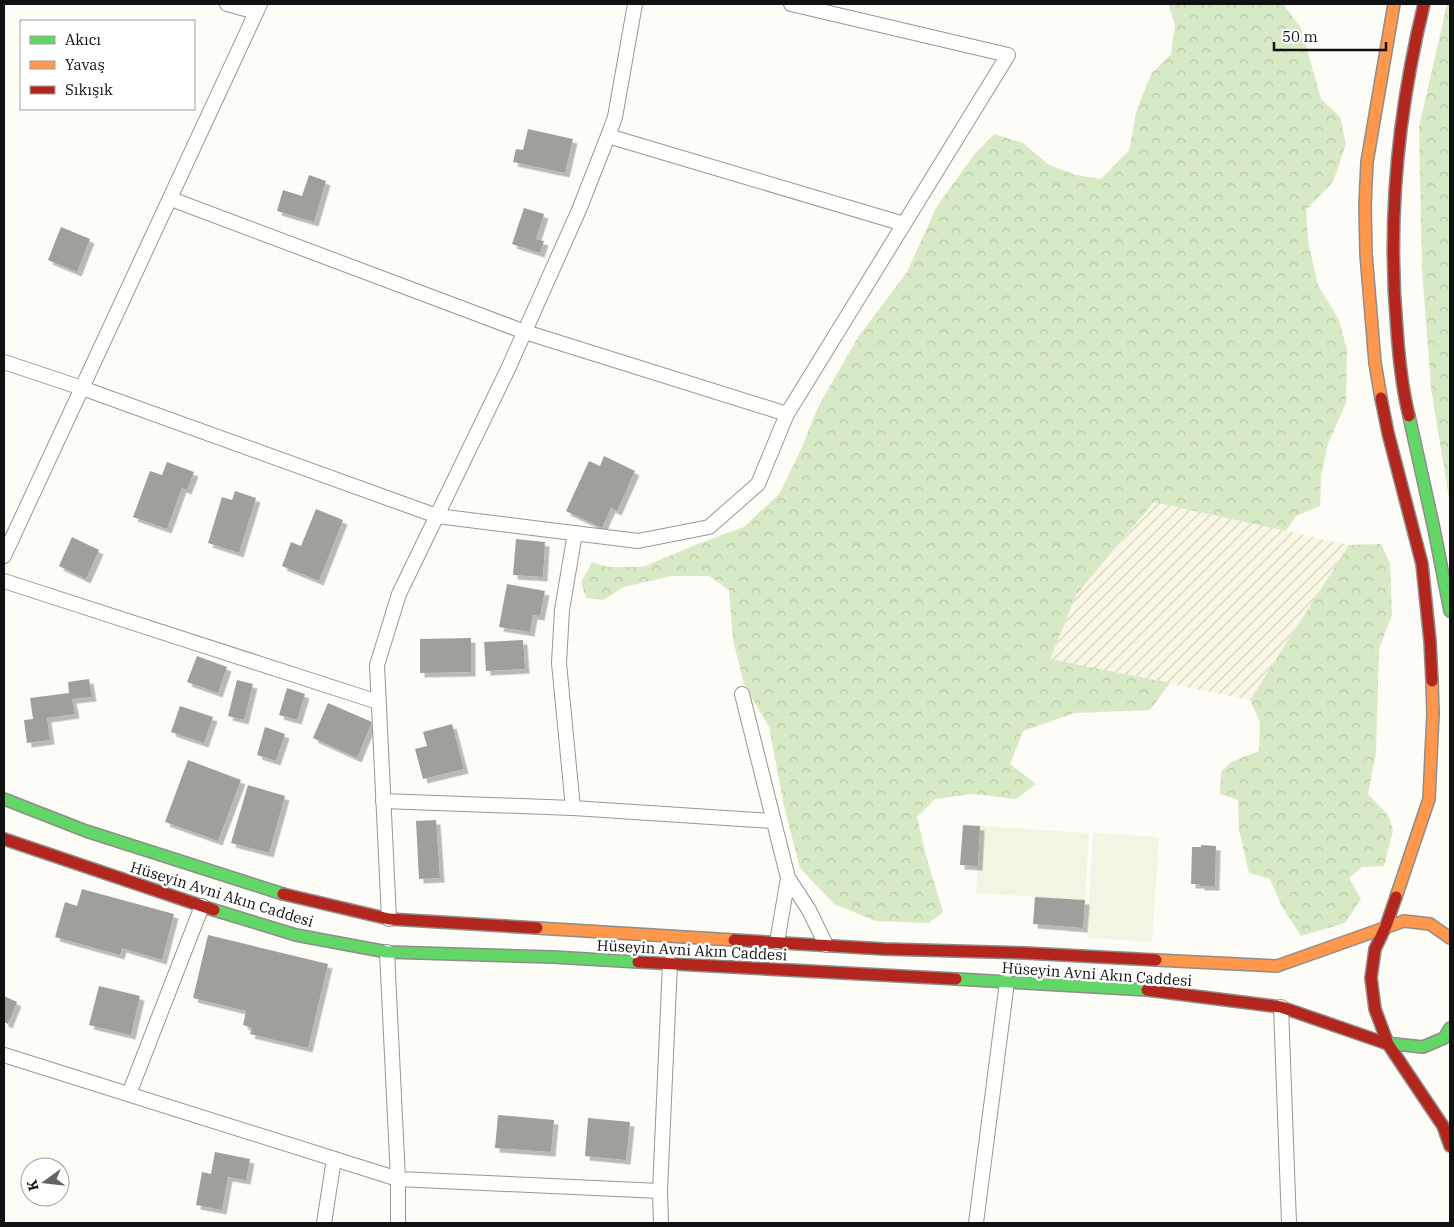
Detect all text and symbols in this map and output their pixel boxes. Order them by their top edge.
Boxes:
legend [20,20,195,110]
scale bar [1274,20,1386,52]
text: 50 m [1282,27,1318,46]
text: Akıcı [65,30,101,49]
text: Yavaş [65,55,105,74]
text: Sıkışık [65,80,113,99]
street label: Hüseyin Avni Akın Caddesi [128,857,316,931]
street label: Hüseyin Avni Akın Caddesi [596,936,788,964]
street label: Hüseyin Avni Akın Caddesi [1001,958,1193,990]
north arrow [20,1157,70,1207]
text: K [22,1178,43,1193]

